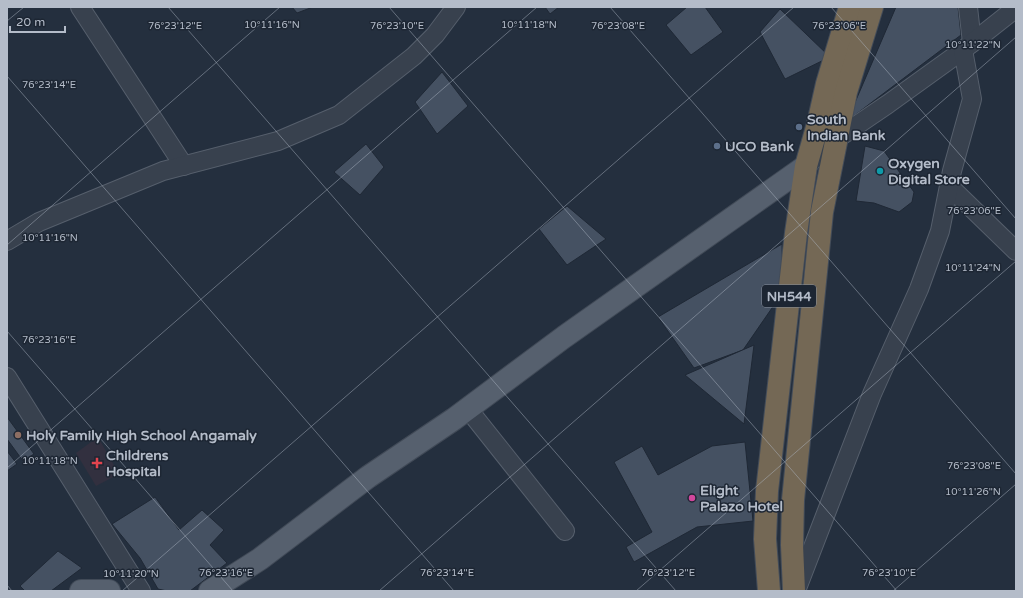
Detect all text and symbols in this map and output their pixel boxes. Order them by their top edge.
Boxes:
scale bar [10,8,65,34]
text: 20 m [16,15,45,29]
text: 10°11'16"N [244,19,300,31]
text: 10°11'18"N [501,19,557,31]
text: 76°23'12"E [148,20,202,32]
text: 76°23'10"E [370,20,424,32]
text: 76°23'08"E [591,20,645,32]
text: 76°23'06"E [812,20,866,32]
text: 10°11'22"N [945,39,1001,51]
text: 76°23'14"E [22,79,76,91]
place label: South Indian Bank [807,111,886,144]
marker: South Indian Bank [794,122,804,132]
place label: UCO Bank [725,138,794,155]
marker: UCO Bank [712,141,722,151]
place label: Oxygen Digital Store [888,155,970,188]
marker: Oxygen Digital Store [875,166,885,176]
text: 76°23'06"E [947,205,1001,217]
text: 10°11'16"N [22,232,78,244]
text: 10°11'24"N [945,262,1001,274]
road number: NH544 [762,285,816,307]
text: 76°23'16"E [22,334,76,346]
place label: Holy Family High School Angamaly [26,427,257,444]
marker: Holy Family High School Angamaly [13,430,23,440]
place label: Childrens Hospital [106,447,169,480]
text: 10°11'18"N [22,455,78,467]
marker: Childrens Hospital [91,457,103,469]
text: 76°23'08"E [947,460,1001,472]
place label: Elight Palazo Hotel [700,482,783,515]
text: 10°11'26"N [945,486,1001,498]
marker: Elight Palazo Hotel [687,493,697,503]
text: 76°23'16"E [199,567,253,579]
text: 76°23'14"E [420,567,474,579]
text: 76°23'12"E [641,567,695,579]
text: 76°23'10"E [862,567,916,579]
text: 10°11'20"N [103,568,159,580]

